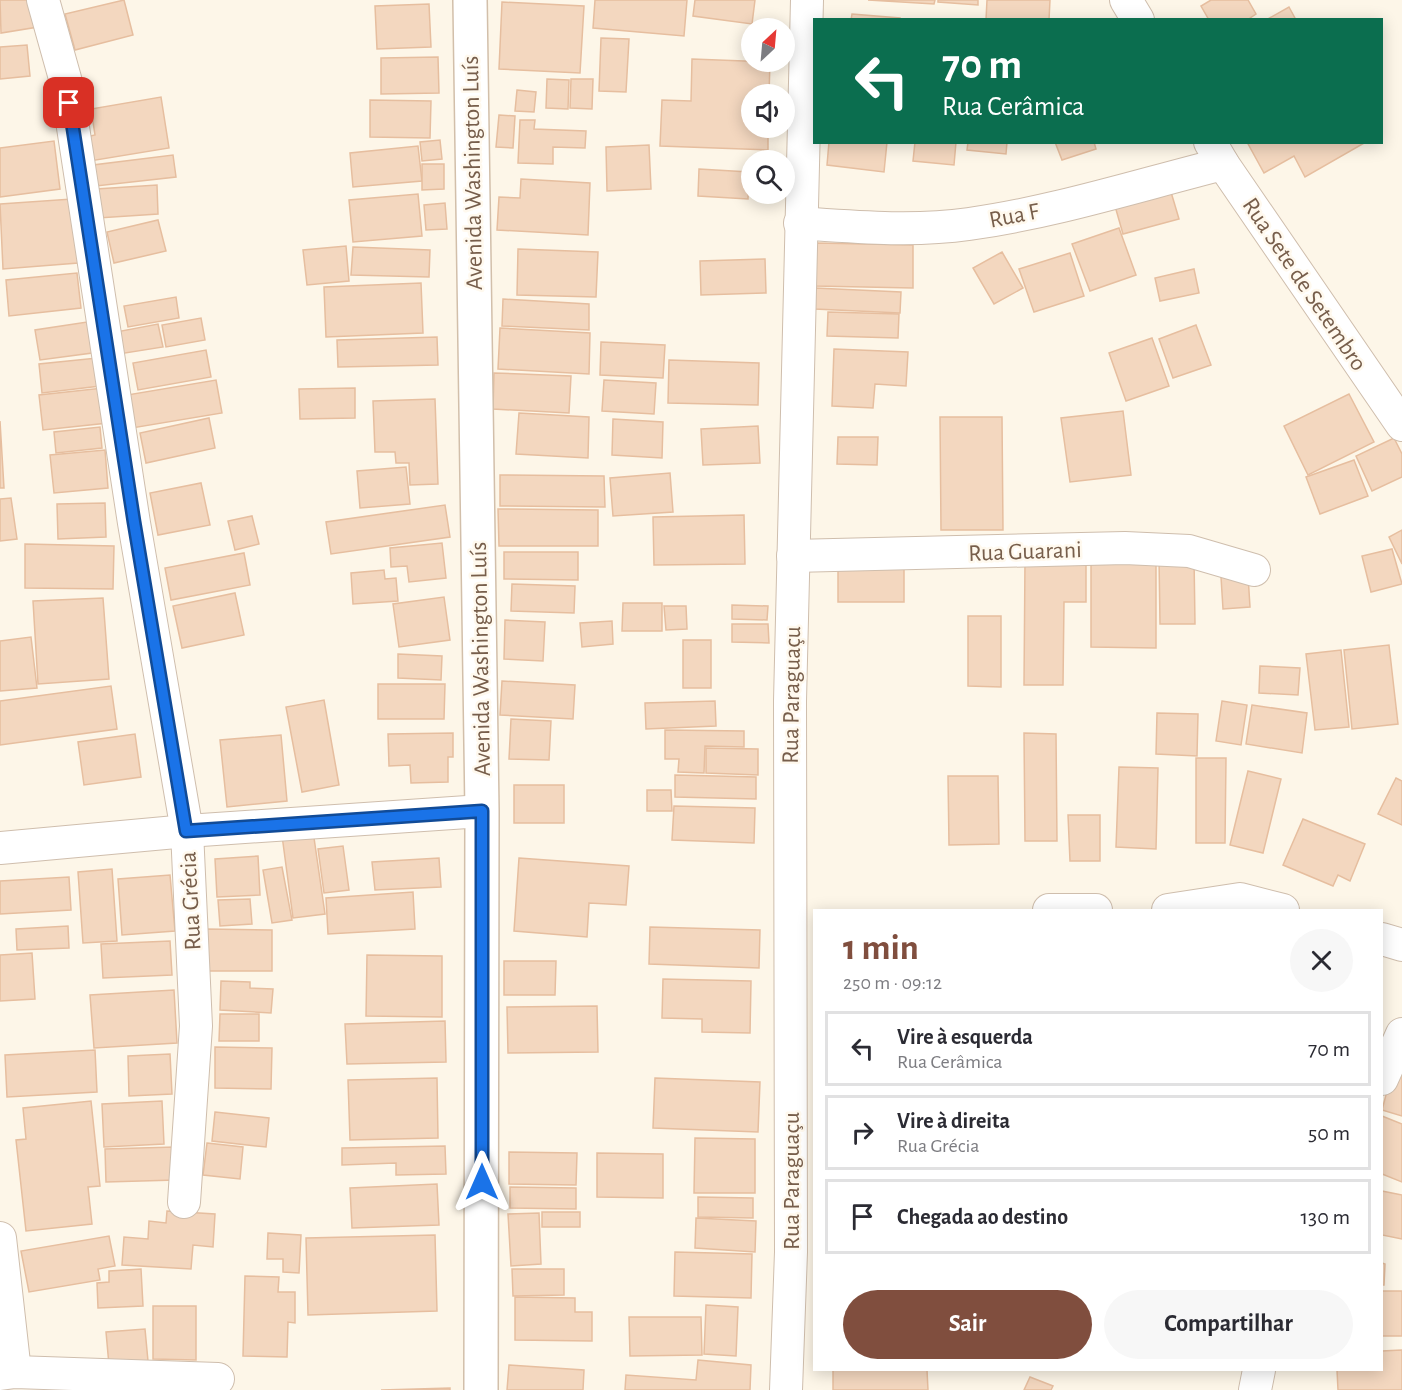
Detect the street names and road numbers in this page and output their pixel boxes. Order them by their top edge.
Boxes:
street label: Avenida Washington Luís [459,56,487,290]
street label: Rua Sete de Setembro [1237,194,1371,375]
street label: Rua F [987,199,1042,233]
street label: Rua Guarani [968,538,1082,566]
street label: Avenida Washington Luís [467,542,495,776]
street label: Rua Paraguaçu [779,626,805,764]
street label: Rua Grécia [176,851,206,951]
street label: Rua Paraguaçu [780,1112,804,1250]

